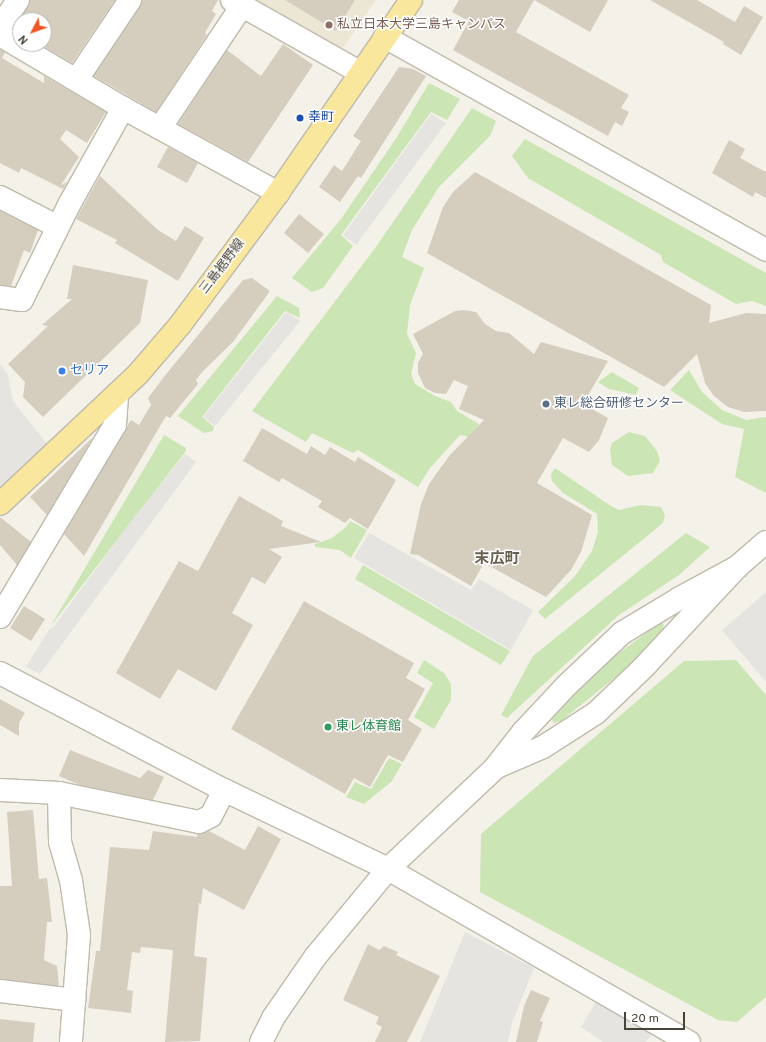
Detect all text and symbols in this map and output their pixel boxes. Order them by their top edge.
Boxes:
north arrow [12,12,52,52]
place label: 私立日本大学三島キャンパス [337,17,506,33]
marker: 私立日本大学三島キャンパス [324,20,334,30]
text: N [16,32,32,47]
place label: 幸町 [308,110,334,126]
marker: 幸町 [295,113,305,123]
street label: 三島裾野線 [197,236,249,298]
place label: セリア [70,363,109,379]
marker: セリア [57,366,67,376]
place label: 東レ総合研修センター [554,396,684,412]
marker: 東レ総合研修センター [541,399,551,409]
district label: 末広町 [475,551,519,569]
place label: 東レ体育館 [336,719,401,735]
marker: 東レ体育館 [323,722,333,732]
scale bar [626,1004,687,1030]
text: 20 m [631,1011,659,1027]

